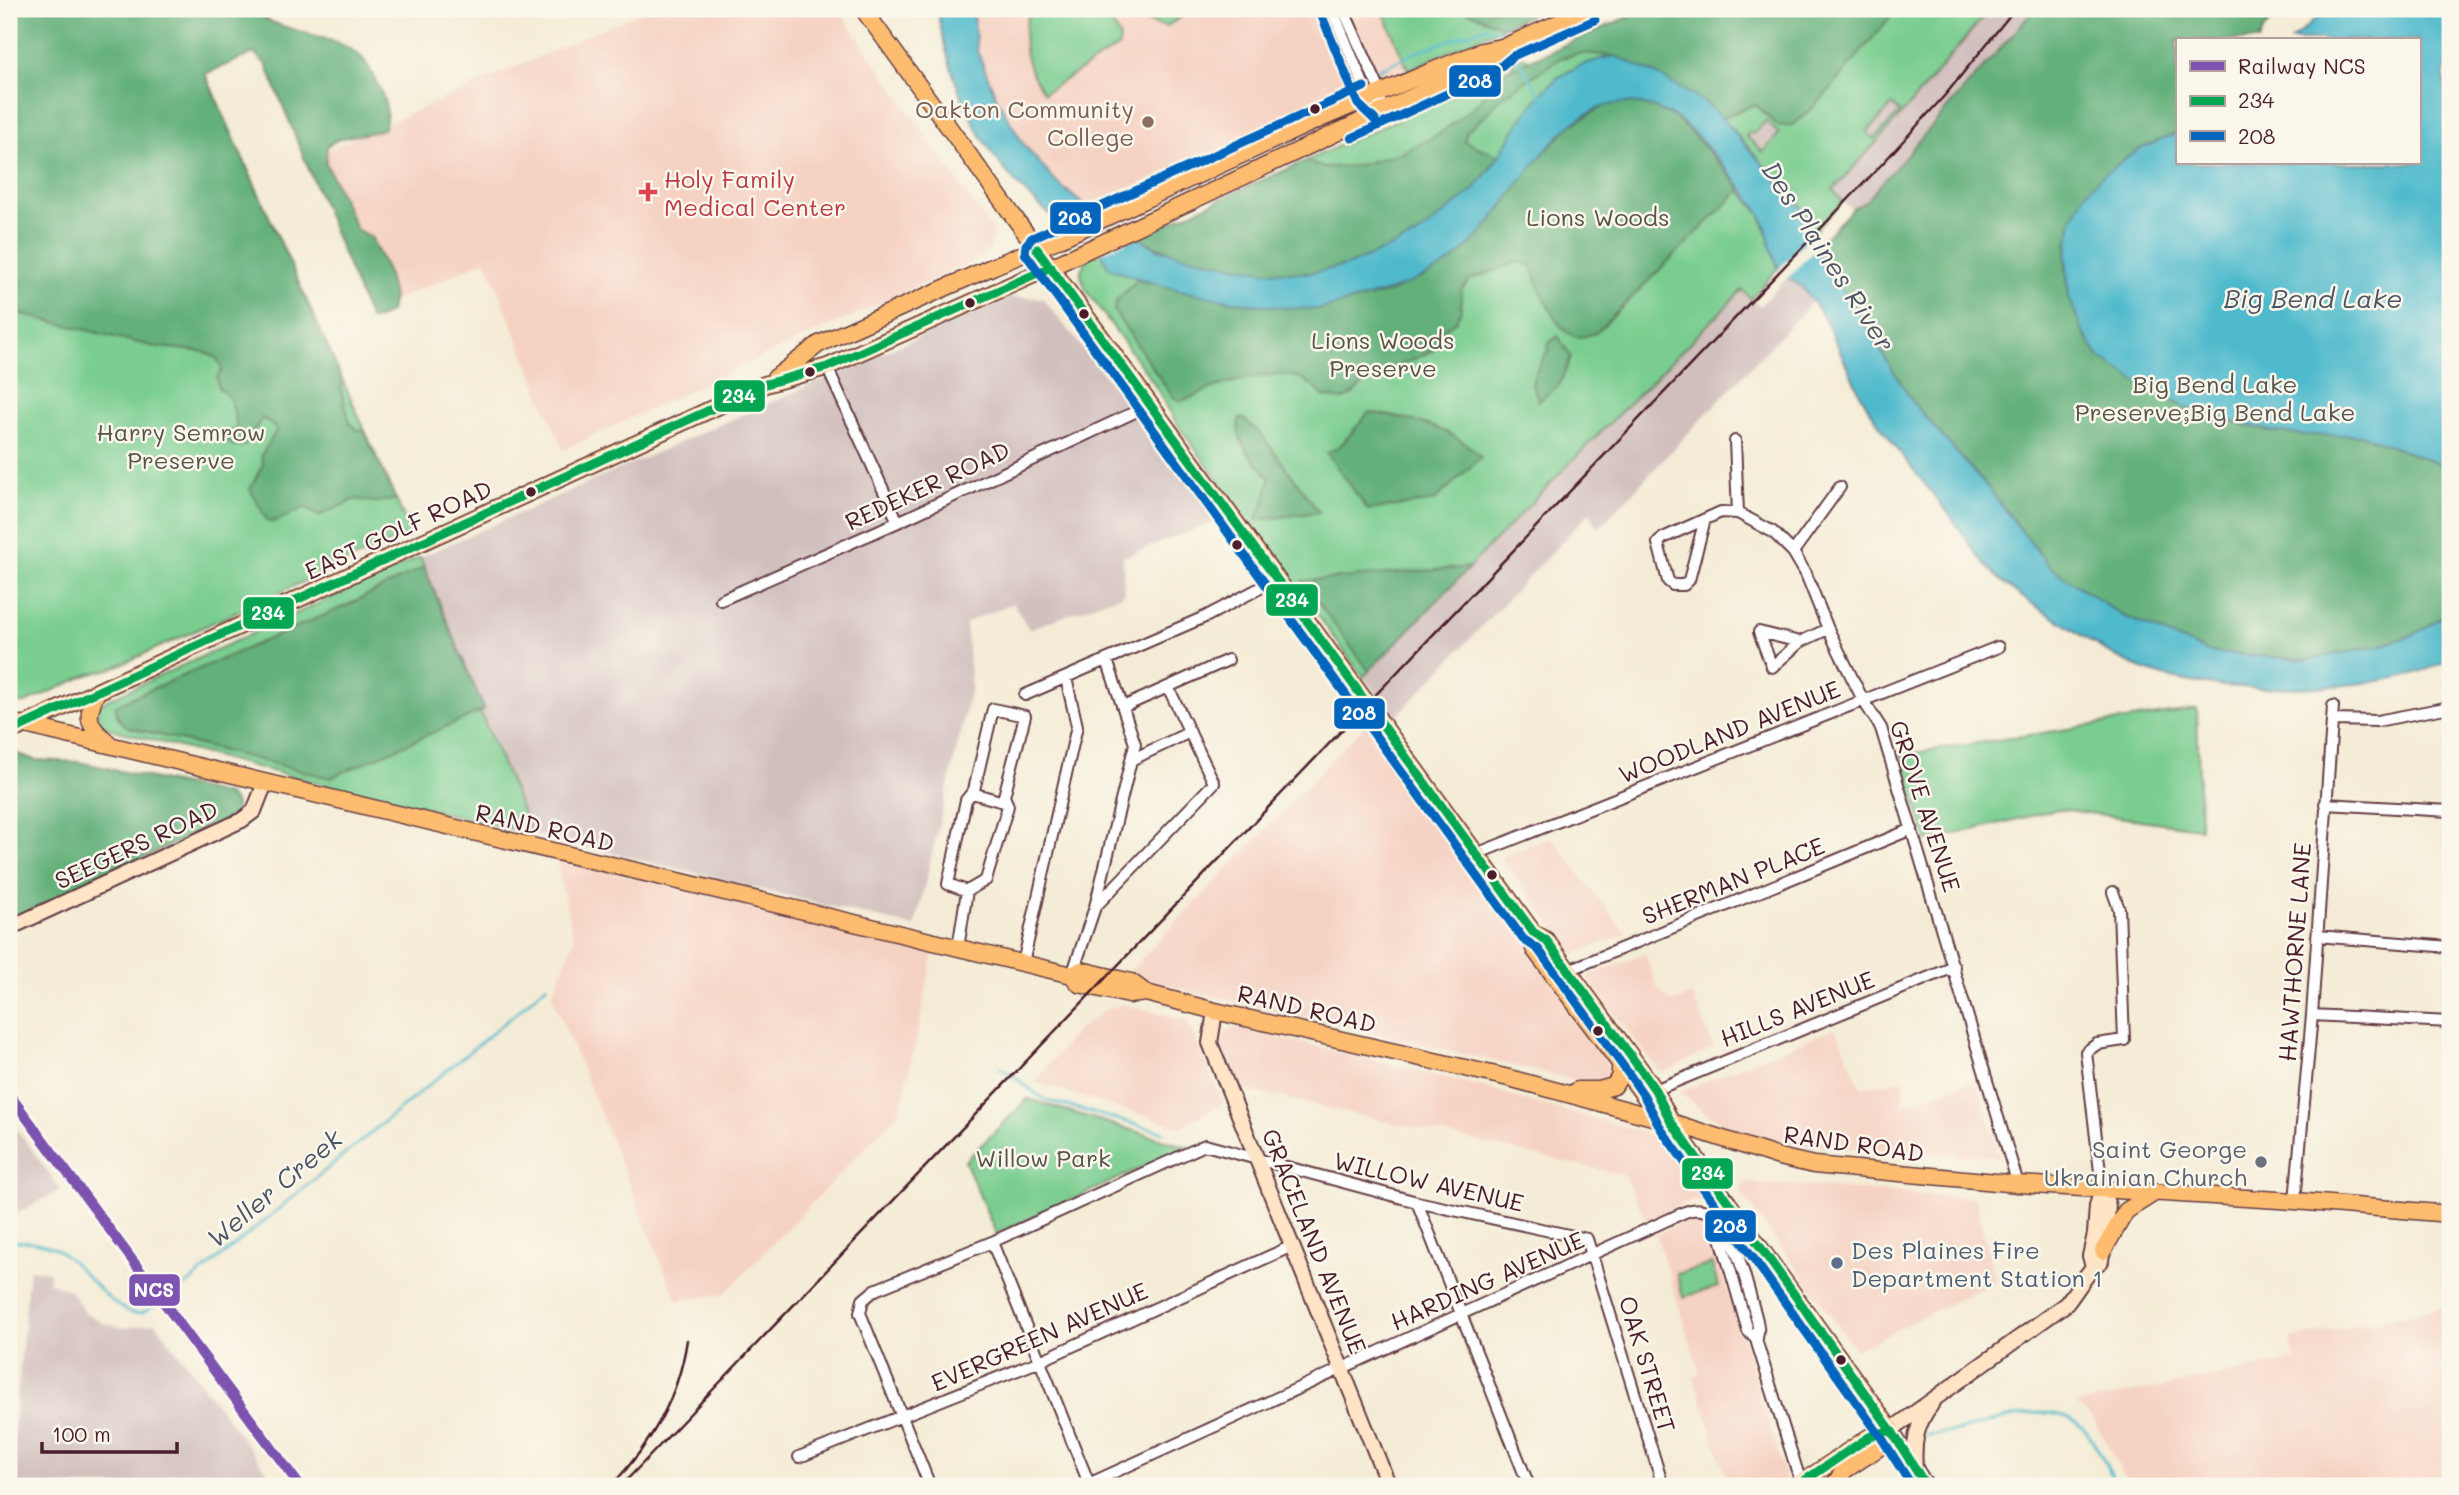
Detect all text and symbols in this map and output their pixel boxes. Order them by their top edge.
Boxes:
legend [2176,38,2420,164]
text: Railway NCS [2238,52,2366,79]
line badge: 208 [1448,64,1502,98]
text: 208 [1458,68,1493,93]
text: 234 [2238,86,2275,113]
place label: Oakton Community College [915,93,1134,152]
unlabelled marker [1308,102,1322,116]
marker: Oakton Community College [1140,114,1156,130]
text: 208 [2238,122,2275,149]
water label: Des Plaines River [1755,154,1903,358]
place label: Holy Family Medical Center [664,163,846,222]
marker: Holy Family Medical Center [638,182,658,202]
line badge: 208 [1049,201,1102,235]
park label: Lions Woods [1526,201,1670,232]
text: 208 [1058,205,1093,230]
water label: Big Bend Lake [2224,281,2402,315]
unlabelled marker [963,296,977,310]
unlabelled marker [1077,307,1091,321]
park label: Lions Woods Preserve [1311,324,1455,383]
unlabelled marker [803,365,817,379]
park label: Big Bend Lake Preserve;Big Bend Lake [2075,368,2355,427]
line badge: 234 [713,379,766,413]
text: 234 [722,383,756,408]
park label: Harry Semrow Preserve [97,416,265,475]
street label: REDEKER ROAD [840,433,1014,537]
street label: EAST GOLF ROAD [299,472,497,586]
unlabelled marker [524,485,538,499]
unlabelled marker [1230,538,1244,552]
line badge: 234 [1265,583,1319,617]
text: 234 [1275,587,1309,612]
line badge: 234 [242,596,295,630]
text: 234 [251,600,285,625]
street label: WOODLAND AVENUE [1614,672,1844,790]
line badge: 208 [1333,697,1386,730]
text: 208 [1342,700,1377,725]
street label: GROVE AVENUE [1884,716,1968,896]
street label: SEEGERS ROAD [49,793,223,895]
street label: RAND ROAD [473,796,617,858]
street label: SHERMAN PLACE [1637,829,1829,931]
street label: HAWTHORNE LANE [2271,841,2317,1063]
unlabelled marker [1485,868,1499,882]
street label: HILLS AVENUE [1715,963,1879,1053]
street label: RAND ROAD [1235,977,1379,1039]
unlabelled marker [1591,1024,1605,1038]
street label: RAND ROAD [1782,1118,1926,1168]
water label: Weller Creek [199,1121,350,1255]
street label: GRACELAND AVENUE [1256,1124,1374,1358]
place label: Saint George Ukrainian Church [2044,1133,2247,1192]
park label: Willow Park [975,1142,1111,1173]
street label: WILLOW AVENUE [1331,1144,1527,1218]
marker: Saint George Ukrainian Church [2253,1154,2269,1170]
line badge: 234 [1681,1157,1734,1190]
text: 234 [1691,1160,1725,1185]
line badge: 208 [1704,1209,1757,1243]
text: 208 [1713,1213,1748,1238]
street label: HARDING AVENUE [1385,1223,1589,1337]
place label: Des Plaines Fire Department Station 1 [1851,1234,2103,1293]
marker: Des Plaines Fire Department Station 1 [1829,1255,1845,1271]
line badge: NCS [128,1273,181,1307]
street label: EVERGREEN AVENUE [926,1274,1152,1398]
text: NCS [134,1277,174,1302]
street label: OAK STREET [1613,1292,1683,1436]
unlabelled marker [1834,1353,1848,1367]
scale bar [42,1411,177,1455]
text: 100 m [52,1420,111,1447]

